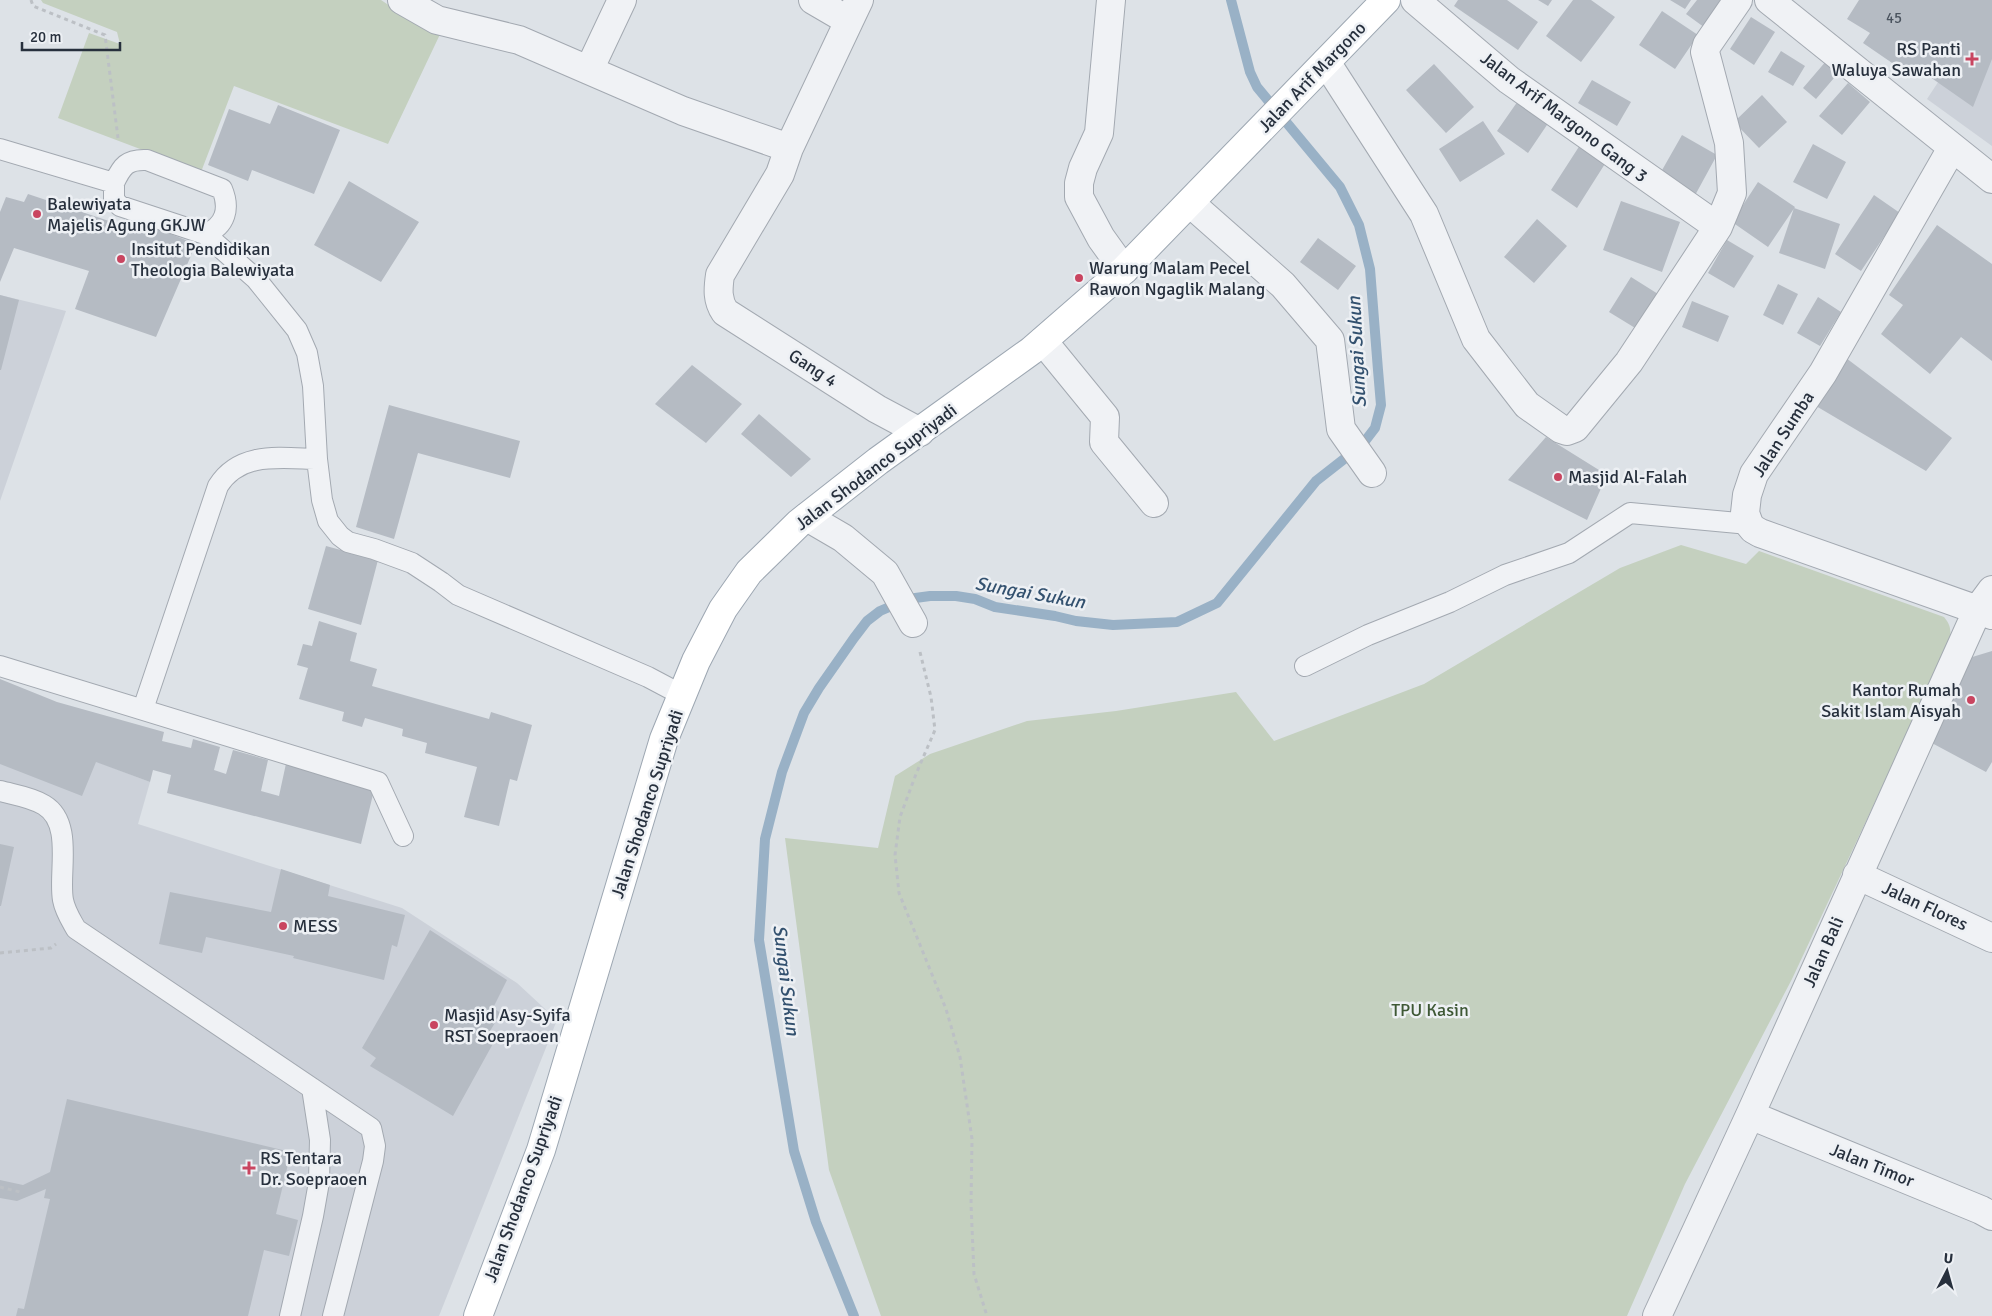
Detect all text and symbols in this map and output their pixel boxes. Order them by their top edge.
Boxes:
house number: 45 [1886,9,1902,27]
street label: Jalan Arif Margono [1253,17,1371,137]
scale bar [22,20,120,52]
text: 20 m [30,28,61,46]
place label: RS Panti Waluya Sawahan [1831,38,1961,81]
street label: Jalan Arif Margono Gang 3 [1476,47,1652,187]
marker: RS Panti Waluya Sawahan [1965,52,1979,66]
place label: Balewiyata Majelis Agung GKJW [47,193,206,236]
marker: Balewiyata Majelis Agung GKJW [31,208,43,220]
place label: Insitut Pendidikan Theologia Balewiyata [131,238,294,281]
marker: Insitut Pendidikan Theologia Balewiyata [115,253,127,265]
place label: Warung Malam Pecel Rawon Ngaglik Malang [1089,257,1265,300]
marker: Warung Malam Pecel Rawon Ngaglik Malang [1073,272,1085,284]
water label: Sungai Sukun [1342,295,1372,408]
street label: Gang 4 [784,344,842,392]
street label: Jalan Sumba [1747,387,1819,481]
street label: Jalan Shodanco Supriyadi [791,399,961,535]
place label: Masjid Al-Falah [1568,466,1687,488]
marker: Masjid Al-Falah [1552,471,1564,483]
water label: Sungai Sukun [973,572,1087,615]
place label: Kantor Rumah Sakit Islam Aisyah [1821,679,1961,722]
marker: Kantor Rumah Sakit Islam Aisyah [1965,694,1977,706]
street label: Jalan Shodanco Supriyadi [606,707,688,901]
street label: Jalan Flores [1879,877,1971,935]
street label: Jalan Bali [1798,913,1848,991]
place label: MESS [293,915,338,937]
marker: MESS [277,920,289,932]
water label: Sungai Sukun [767,923,805,1037]
park label: TPU Kasin [1391,999,1469,1021]
place label: Masjid Asy-Syifa RST Soepraoen [444,1004,571,1047]
marker: Masjid Asy-Syifa RST Soepraoen [428,1019,440,1031]
street label: Jalan Shodanco Supriyadi [479,1093,567,1285]
street label: Jalan Timor [1827,1138,1918,1192]
place label: RS Tentara Dr. Soepraoen [260,1147,367,1190]
marker: RS Tentara Dr. Soepraoen [242,1161,256,1175]
north arrow [1922,1246,1972,1296]
text: U [1943,1250,1954,1268]

